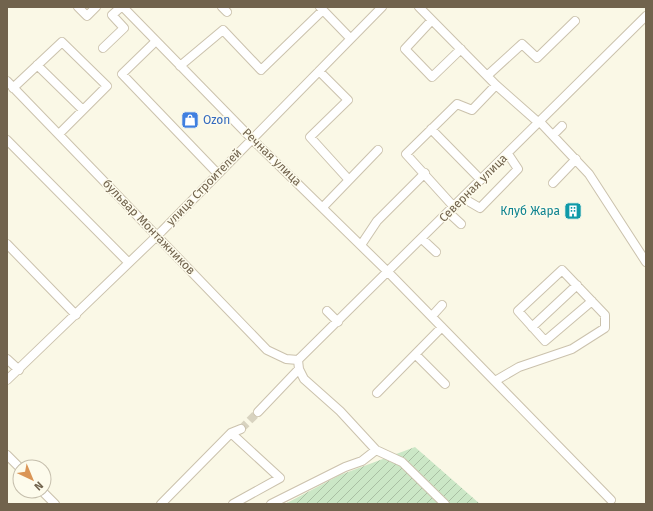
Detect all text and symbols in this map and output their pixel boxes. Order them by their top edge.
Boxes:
shop icon: Ozon [180,110,200,130]
place label: Ozon [203,113,230,127]
street label: Речная улица [240,125,304,189]
street label: улица Строителей [164,146,244,228]
street label: Северная улица [436,151,510,225]
street label: бульвар Монтажников [100,176,198,278]
building icon: Клуб Жара [563,201,583,221]
place label: Клуб Жара [500,204,560,218]
north arrow [12,459,52,499]
text: N [31,479,46,493]

